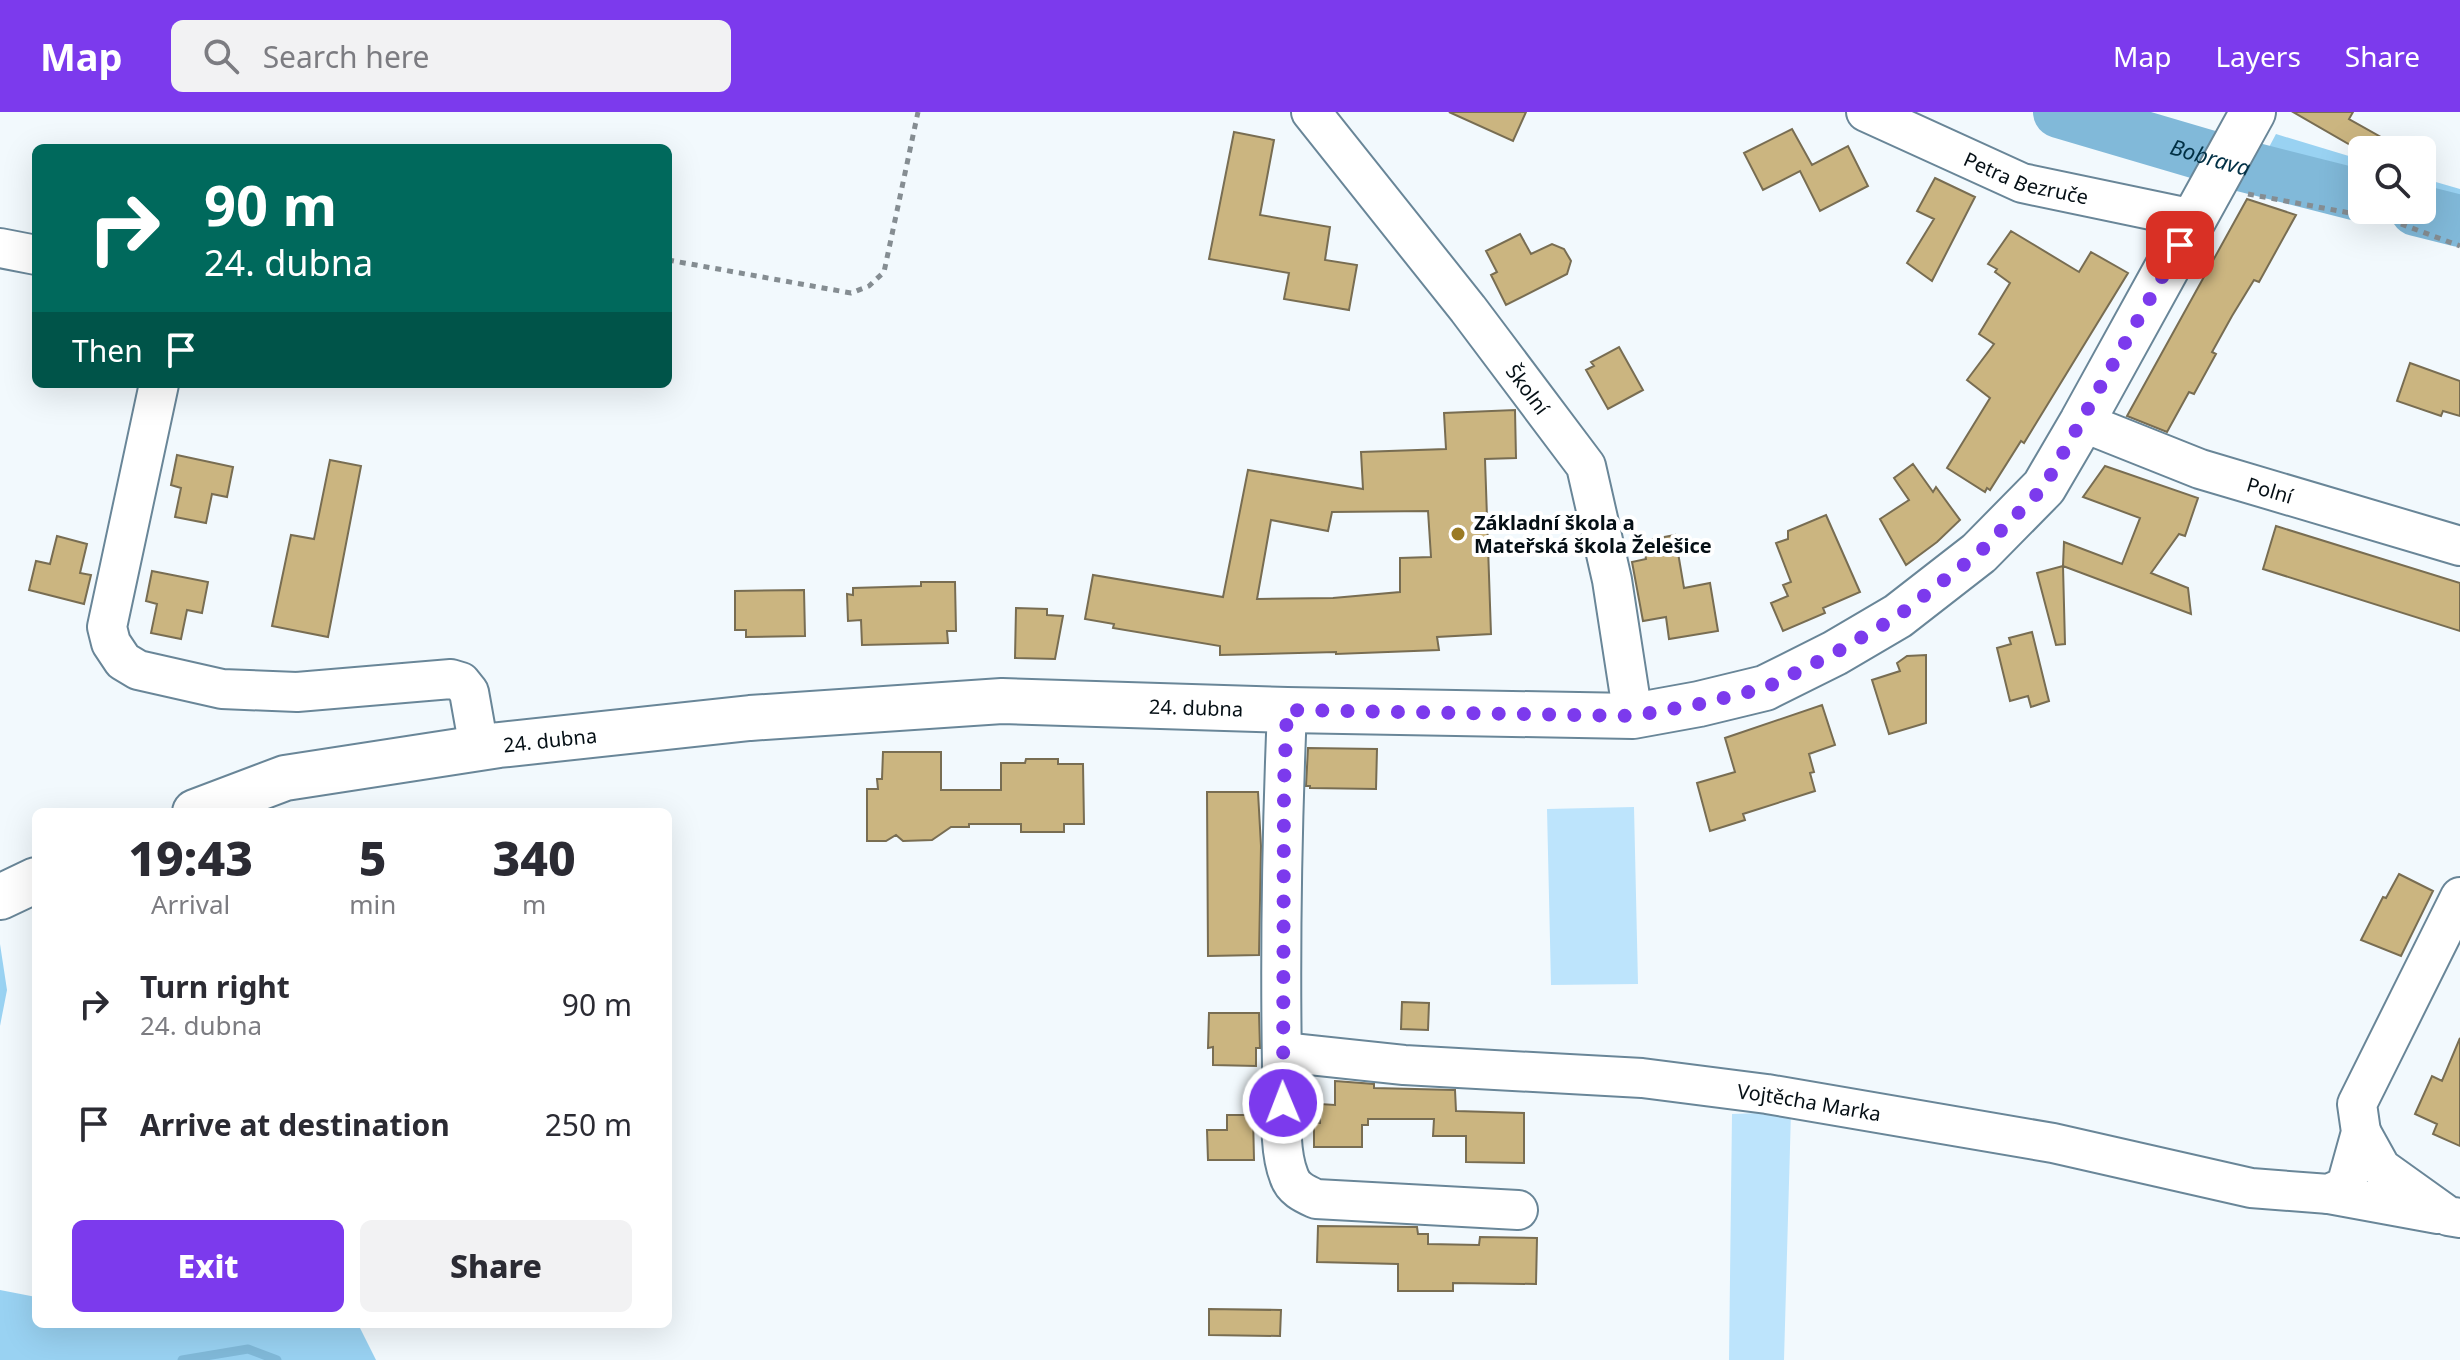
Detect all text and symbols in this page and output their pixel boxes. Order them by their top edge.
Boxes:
search box [171,20,731,92]
text: Map [40,30,123,82]
icon: search [199,34,243,78]
text: Search here [263,36,430,77]
text: Map [2113,37,2171,75]
text: Layers [2215,37,2301,75]
text: Share [2345,37,2420,75]
water label: Bobrava [2167,131,2254,182]
map controls [2348,136,2436,224]
button: search [2348,136,2436,224]
street label: Petra Bezruče [1960,145,2091,210]
text: 90 m [204,166,337,242]
icon: right [72,176,176,280]
pin [2146,211,2214,279]
icon: arrive [2158,223,2202,267]
text: 24. dubna [204,238,373,287]
icon: arrive [159,328,203,372]
text: Then [72,330,143,371]
street label: Školní [1500,358,1556,420]
street label: Polní [2244,470,2297,510]
place label: Základní škola a Mateřská škola Želešice [1474,509,1712,559]
marker: Základní škola a Mateřská škola Želešice [1449,525,1467,543]
street label: 24. dubna [1149,692,1244,722]
street label: 24. dubna [502,721,598,758]
text: 19:43 [128,825,253,890]
text: 5 [359,825,387,890]
text: 340 [493,825,576,890]
text: Arrival [151,886,230,922]
text: min [349,886,396,922]
text: m [522,886,546,922]
text: Turn right [140,966,290,1007]
icon: right [72,982,116,1026]
text: 90 m [562,984,632,1025]
text: 24. dubna [140,1007,262,1043]
position arrow [1241,1061,1325,1145]
street label: Vojtěcha Marka [1736,1077,1883,1127]
icon: arrive [72,1102,116,1146]
text: Arrive at destination [140,1104,450,1145]
text: 250 m [545,1104,632,1145]
button: Exit [72,1220,344,1312]
button: Share [360,1220,632,1312]

